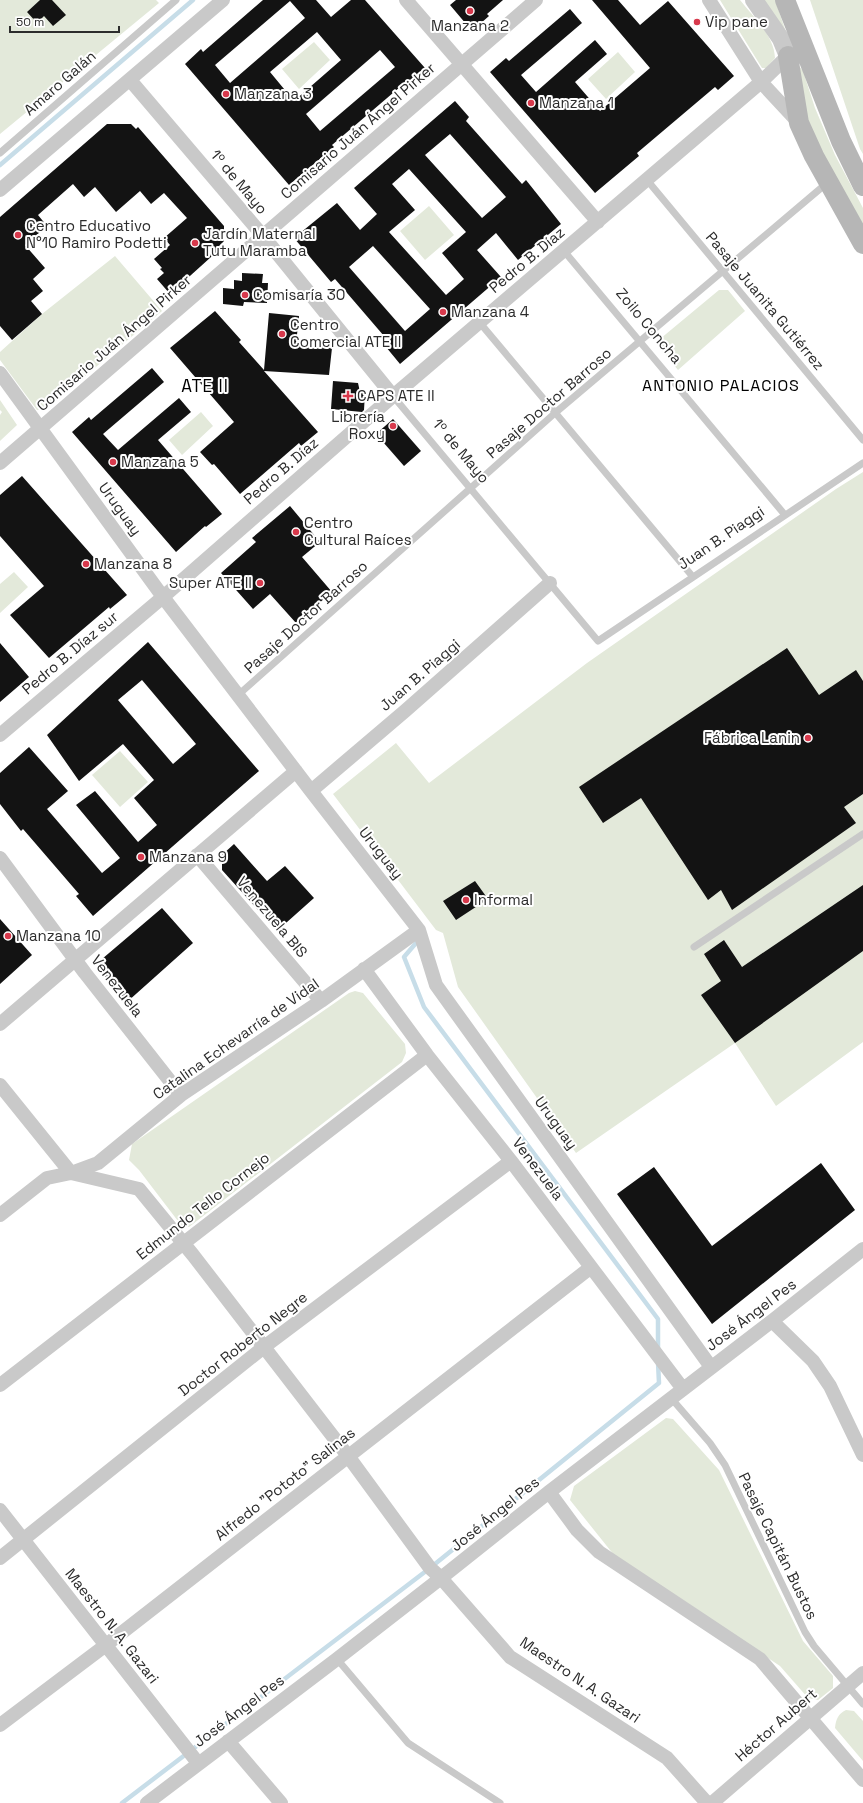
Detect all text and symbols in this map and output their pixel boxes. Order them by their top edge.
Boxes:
marker: Manzana 2 [465,6,475,16]
scale bar [10,8,119,34]
place label: Vip pane [705,12,768,31]
text: 50 m [16,14,44,30]
place label: Manzana 2 [431,16,509,35]
marker: Vip pane [692,17,702,27]
street label: Amaro Galán [20,46,100,119]
street label: Comisario Juán Ángel Pirker [276,58,439,203]
place label: Manzana 3 [234,84,312,103]
marker: Manzana 3 [221,89,231,99]
place label: Manzana 1 [539,93,614,112]
marker: Manzana 1 [526,98,536,108]
street label: 1º de Mayo [207,145,272,218]
place label: Centro Educativo N°10 Ramiro Podetti [26,216,167,252]
street label: Pedro B. Díaz [485,222,568,297]
place label: Jardín Maternal Tutu Maramba [203,224,316,260]
street label: Pasaje Juanita Gutiérrez [702,228,829,374]
marker: Centro Educativo N°10 Ramiro Podetti [13,230,23,240]
marker: Jardín Maternal Tutu Maramba [190,238,200,248]
street label: Comisario Juán Ángel Pirker [32,270,195,415]
street label: Zoilo Concha [612,284,687,368]
place label: Comisaría 30 [253,285,345,304]
marker: Comisaría 30 [240,290,250,300]
place label: Manzana 4 [451,302,529,321]
marker: Manzana 4 [438,307,448,317]
place label: Centro Comercial ATE II [290,315,401,351]
marker: Centro Comercial ATE II [277,329,287,339]
street label: Pasaje Doctor Barroso [482,343,615,462]
district label: ATE II [181,375,229,397]
district label: ANTONIO PALACIOS [642,375,800,396]
place label: CAPS ATE II [357,386,435,405]
marker: CAPS ATE II [342,390,354,402]
place label: Librería Roxy [331,407,385,443]
street label: 1º de Mayo [429,414,494,487]
marker: Librería Roxy [388,421,398,431]
street label: Pedro B. Díaz [239,433,322,508]
place label: Manzana 5 [121,452,199,471]
marker: Manzana 5 [108,457,118,467]
street label: Uruguay [95,478,146,539]
street label: Juan B. Piaggi [674,502,768,574]
place label: Centro Cultural Raíces [304,513,412,549]
marker: Centro Cultural Raíces [291,527,301,537]
place label: Manzana 8 [94,554,172,573]
street label: Pasaje Doctor Barroso [240,556,371,677]
marker: Manzana 8 [81,559,91,569]
place label: Super ATE II [169,573,252,592]
marker: Super ATE II [255,578,265,588]
street label: Pedro B. Díaz sur [18,607,122,698]
street label: Juan B. Piaggi [376,634,464,715]
place label: Fábrica Lanin [704,728,800,747]
marker: Fábrica Lanin [803,733,813,743]
street label: Uruguay [355,823,408,883]
place label: Manzana 9 [149,847,227,866]
marker: Manzana 9 [136,852,146,862]
street label: Venezuela BIS [233,872,312,961]
place label: Informal [474,890,533,909]
marker: Informal [461,895,471,905]
place label: Manzana 10 [16,926,101,945]
marker: Manzana 10 [3,931,13,941]
street label: Venezuela [87,951,148,1021]
street label: Catalina Echevarría de Vidal [149,974,322,1103]
street label: Uruguay [531,1092,582,1153]
street label: Venezuela [509,1134,568,1204]
street label: Edmundo Tello Cornejo [132,1148,273,1264]
street label: José Ángel Pes [702,1274,800,1355]
street label: Doctor Roberto Negre [174,1287,311,1400]
street label: Alfredo "Pototo" Salinas [211,1423,359,1544]
street label: Pasaje Capitán Bustos [735,1469,822,1622]
street label: José Ángel Pes [447,1472,543,1555]
street label: Maestro N. A. Gazari [61,1564,163,1687]
street label: Maestro N. A. Gazari [516,1632,644,1727]
street label: José Ángel Pes [190,1670,288,1751]
street label: Héctor Aubert [731,1684,821,1765]

